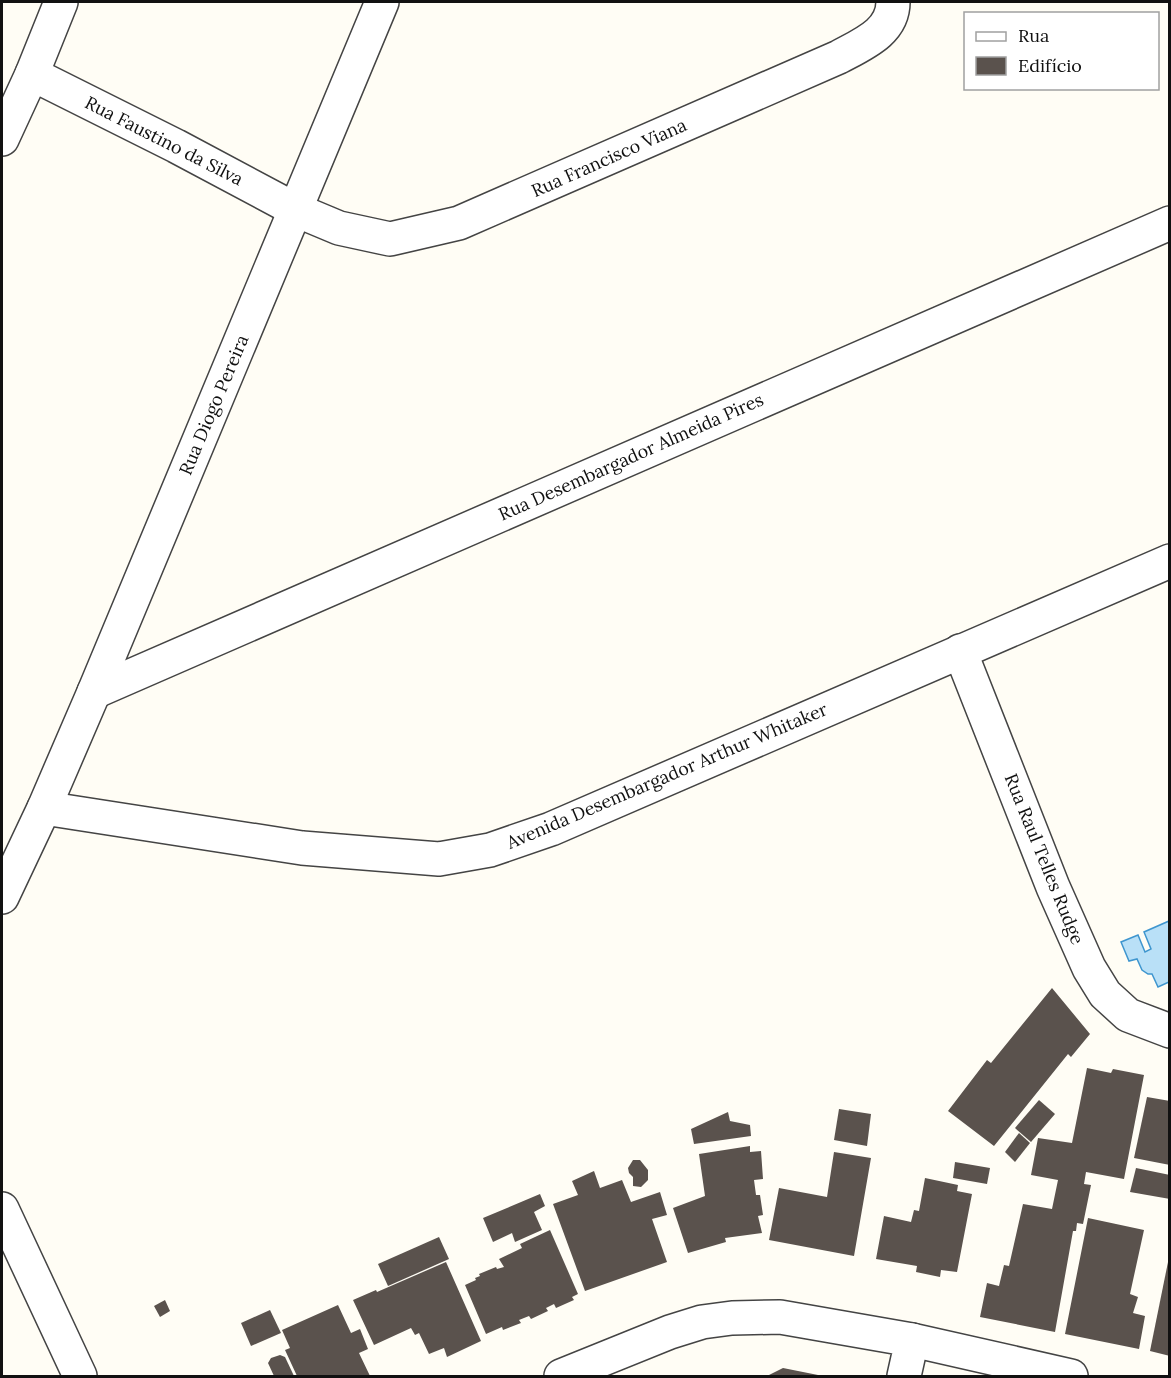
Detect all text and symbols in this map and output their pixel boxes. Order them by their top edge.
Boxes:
legend [964,12,1159,90]
text: Rua [1018,24,1049,47]
text: Edifício [1018,54,1082,77]
street label: Rua Faustino da Silva [81,91,247,190]
street label: Rua Francisco Viana [528,113,690,202]
street label: Rua Diogo Pereira [174,331,253,478]
street label: Rua Desembargador Almeida Pires [495,388,767,526]
street label: Avenida Desembargador Arthur Whitaker [502,697,831,854]
street label: Rua Raul Telles Rudge [1000,770,1089,948]

